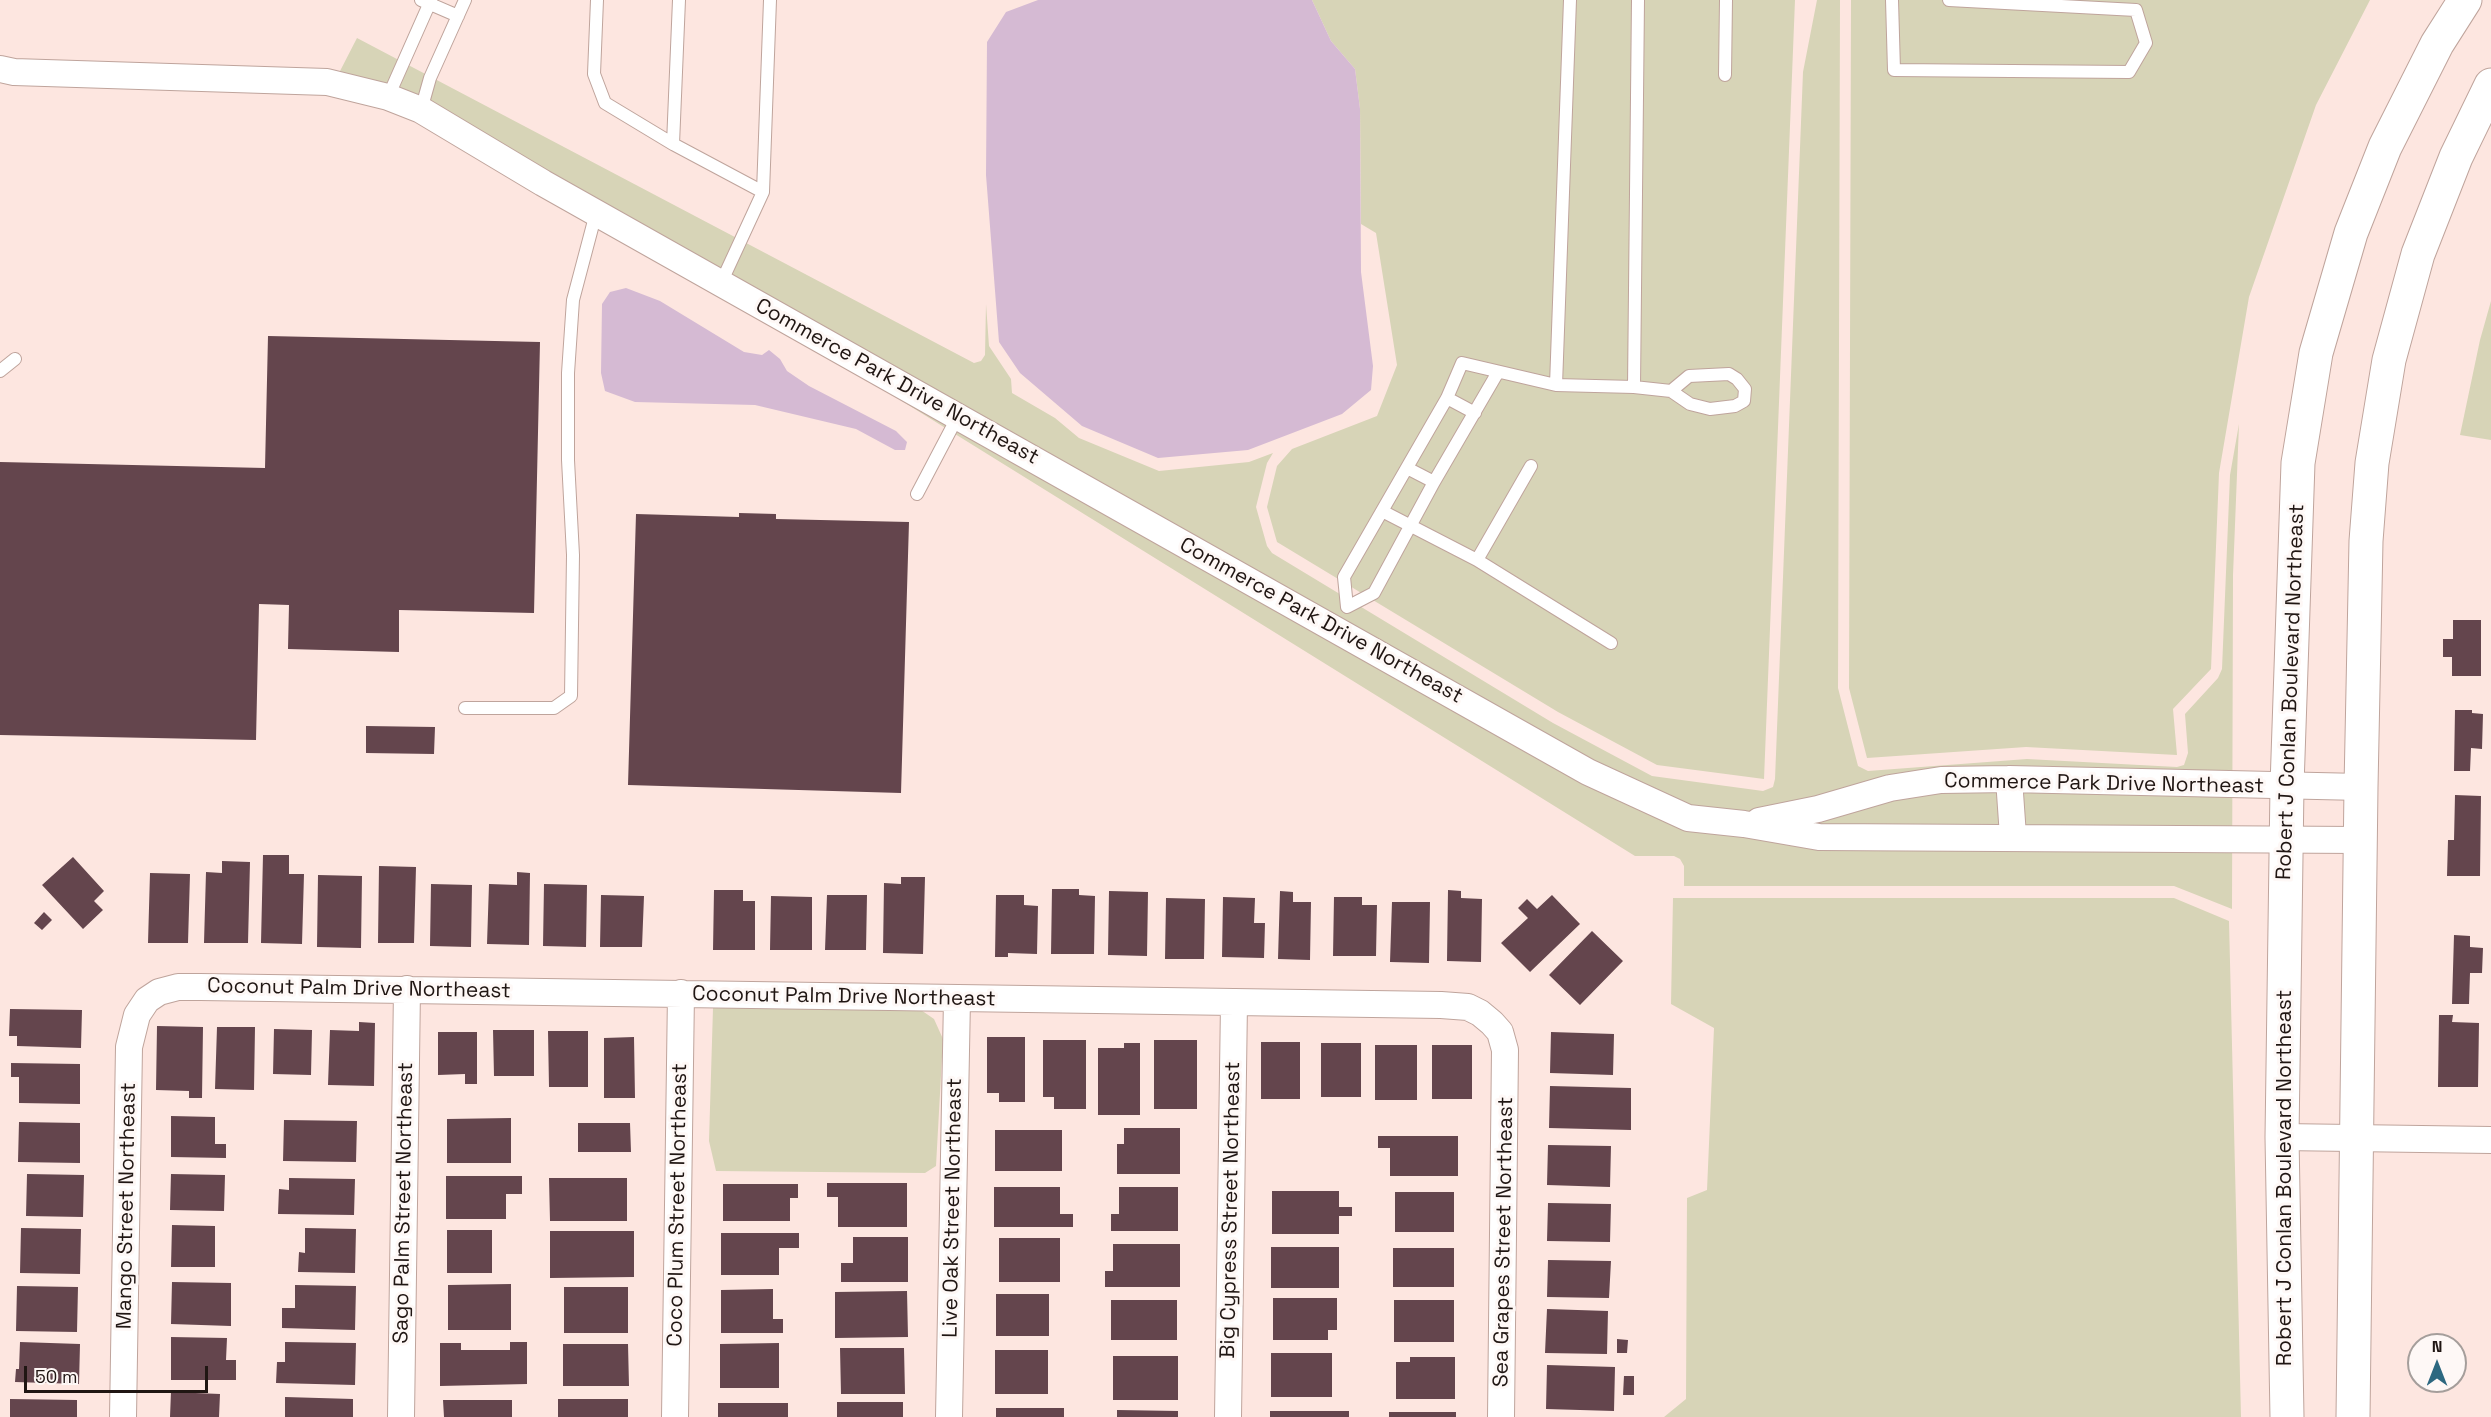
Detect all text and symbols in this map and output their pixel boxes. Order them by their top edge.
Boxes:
street label: Commerce Park Drive Northeast [751,293,1043,471]
street label: Robert J Conlan Boulevard Northeast [2272,503,2310,881]
street label: Commerce Park Drive Northeast [1175,532,1467,710]
street label: Commerce Park Drive Northeast [1944,769,2264,799]
street label: Coconut Palm Drive Northeast [207,974,511,1004]
street label: Coconut Palm Drive Northeast [692,982,996,1012]
street label: Robert J Conlan Boulevard Northeast [2272,990,2298,1366]
street label: Big Cypress Street Northeast [1216,1061,1246,1359]
street label: Sago Palm Street Northeast [389,1062,419,1344]
street label: Coco Plum Street Northeast [663,1063,693,1347]
street label: Live Oak Street Northeast [938,1078,968,1338]
street label: Mango Street Northeast [112,1082,142,1330]
street label: Sea Grapes Street Northeast [1489,1097,1519,1387]
north arrow [2407,1333,2467,1393]
text: N [2432,1336,2442,1357]
scale bar [27,1354,212,1392]
text: 50 m [35,1365,77,1388]

